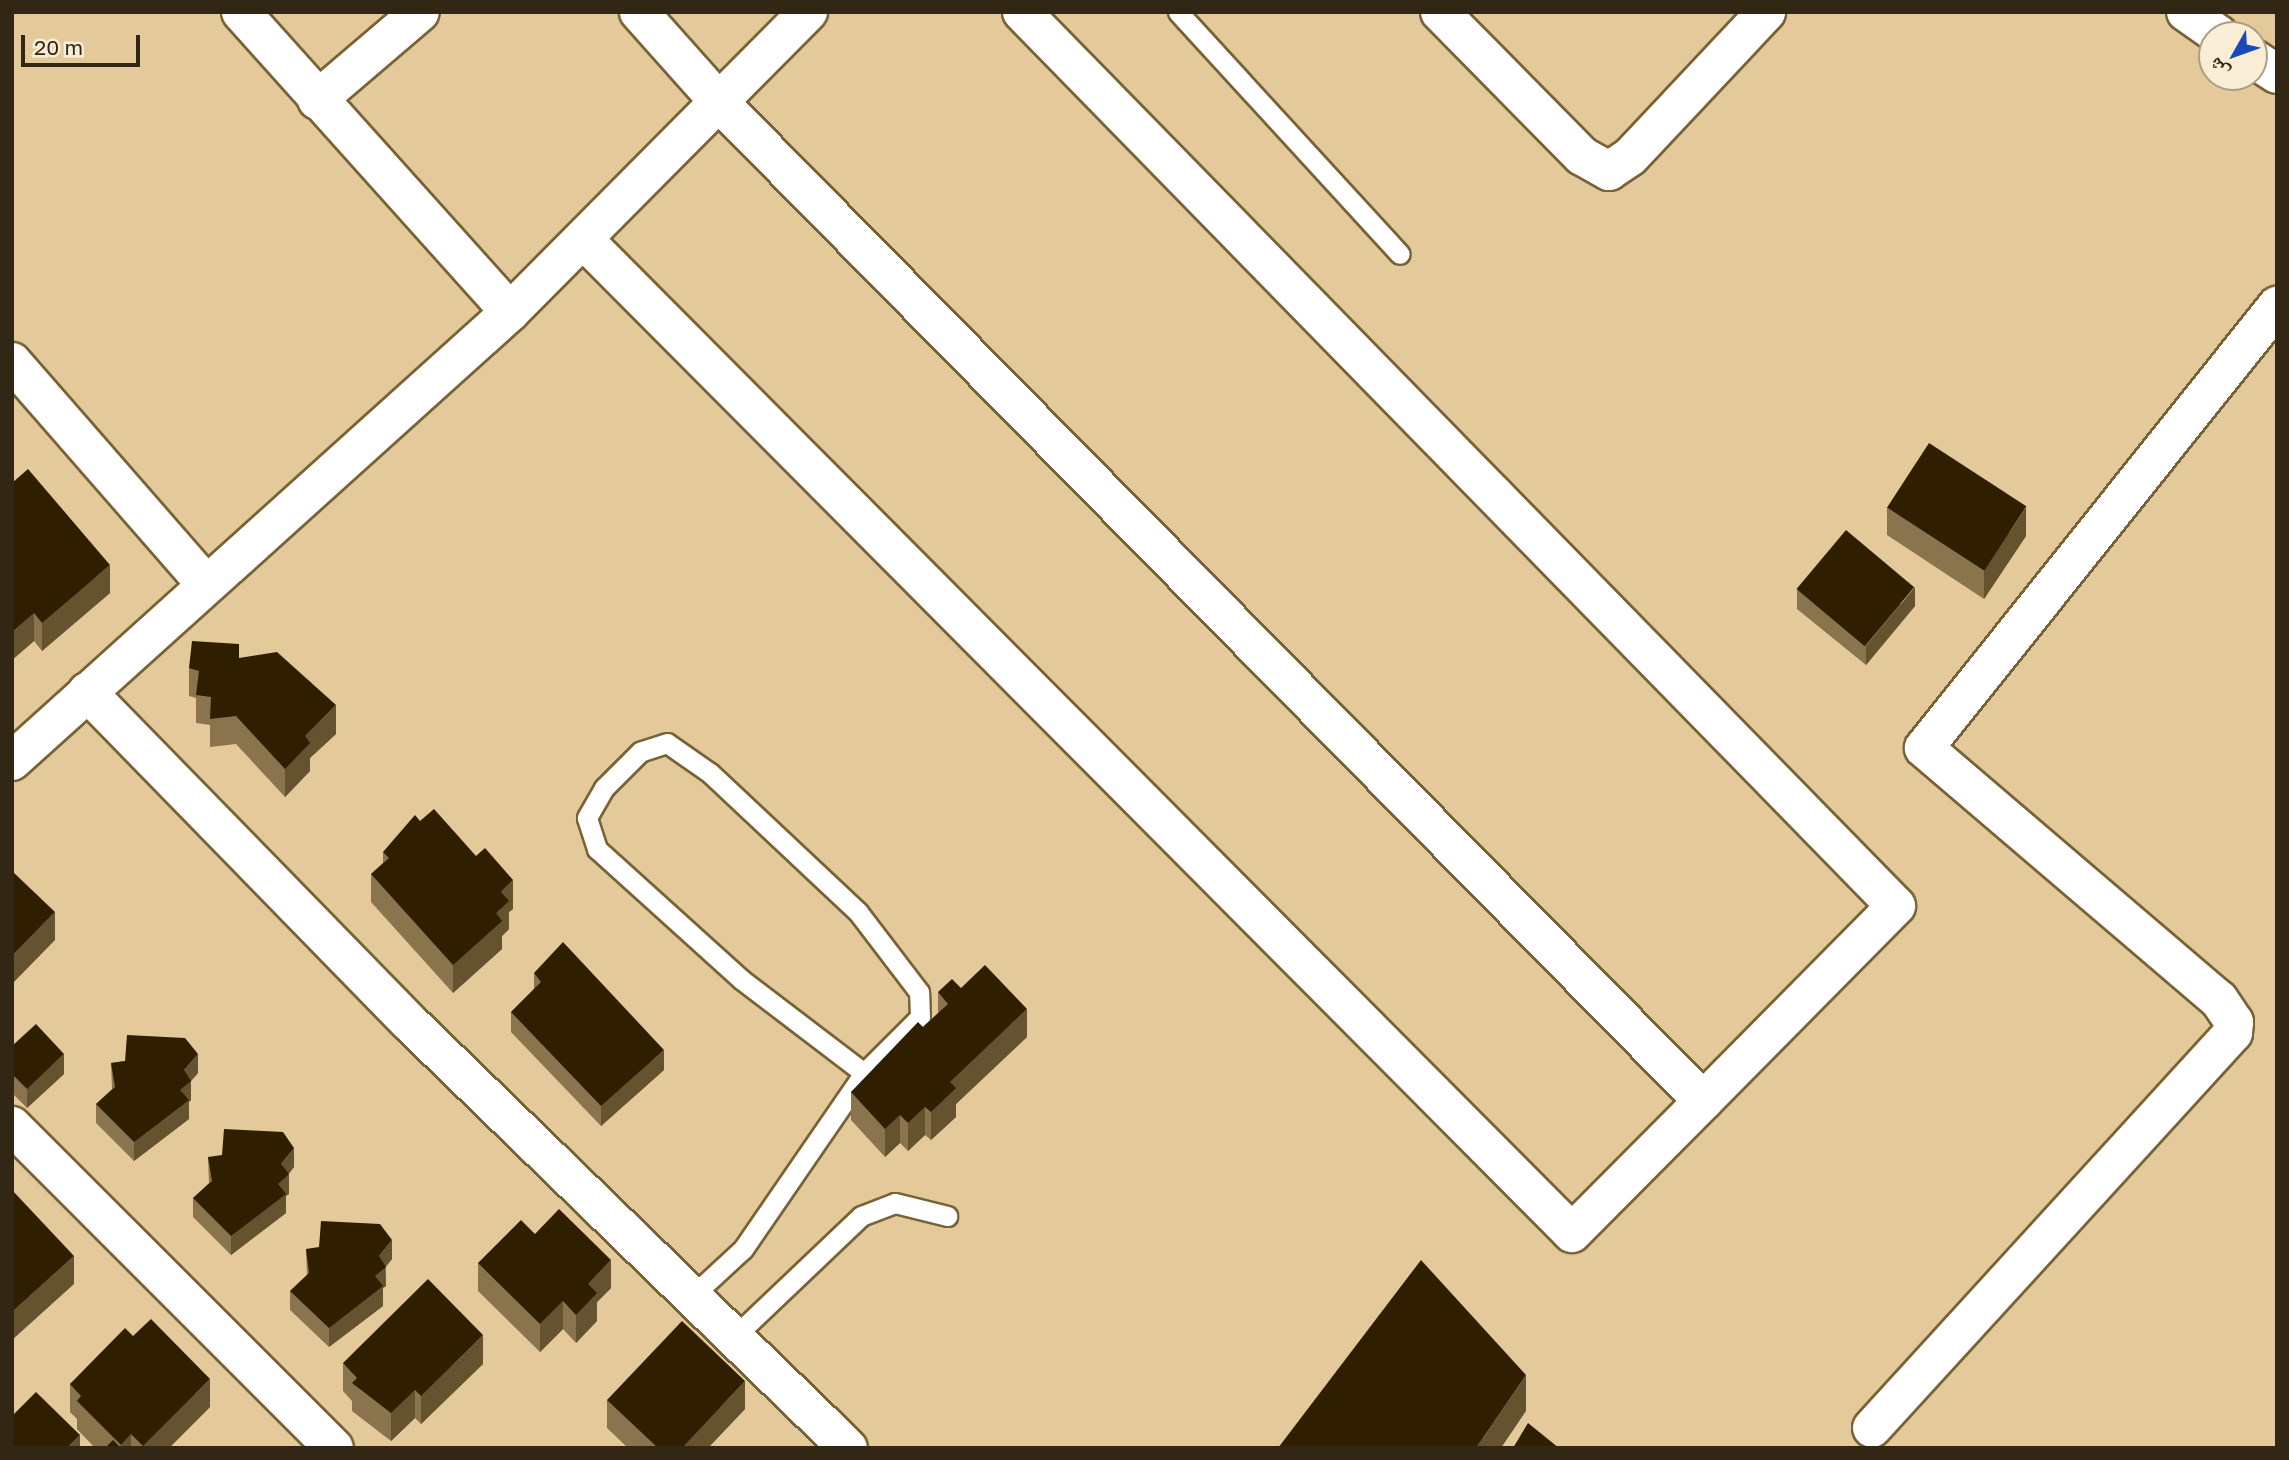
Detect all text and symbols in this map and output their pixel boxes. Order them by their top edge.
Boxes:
scale bar [24,21,144,65]
north arrow [2198,21,2268,91]
text: 20 m [34,34,83,60]
text: ش [2203,53,2233,84]

